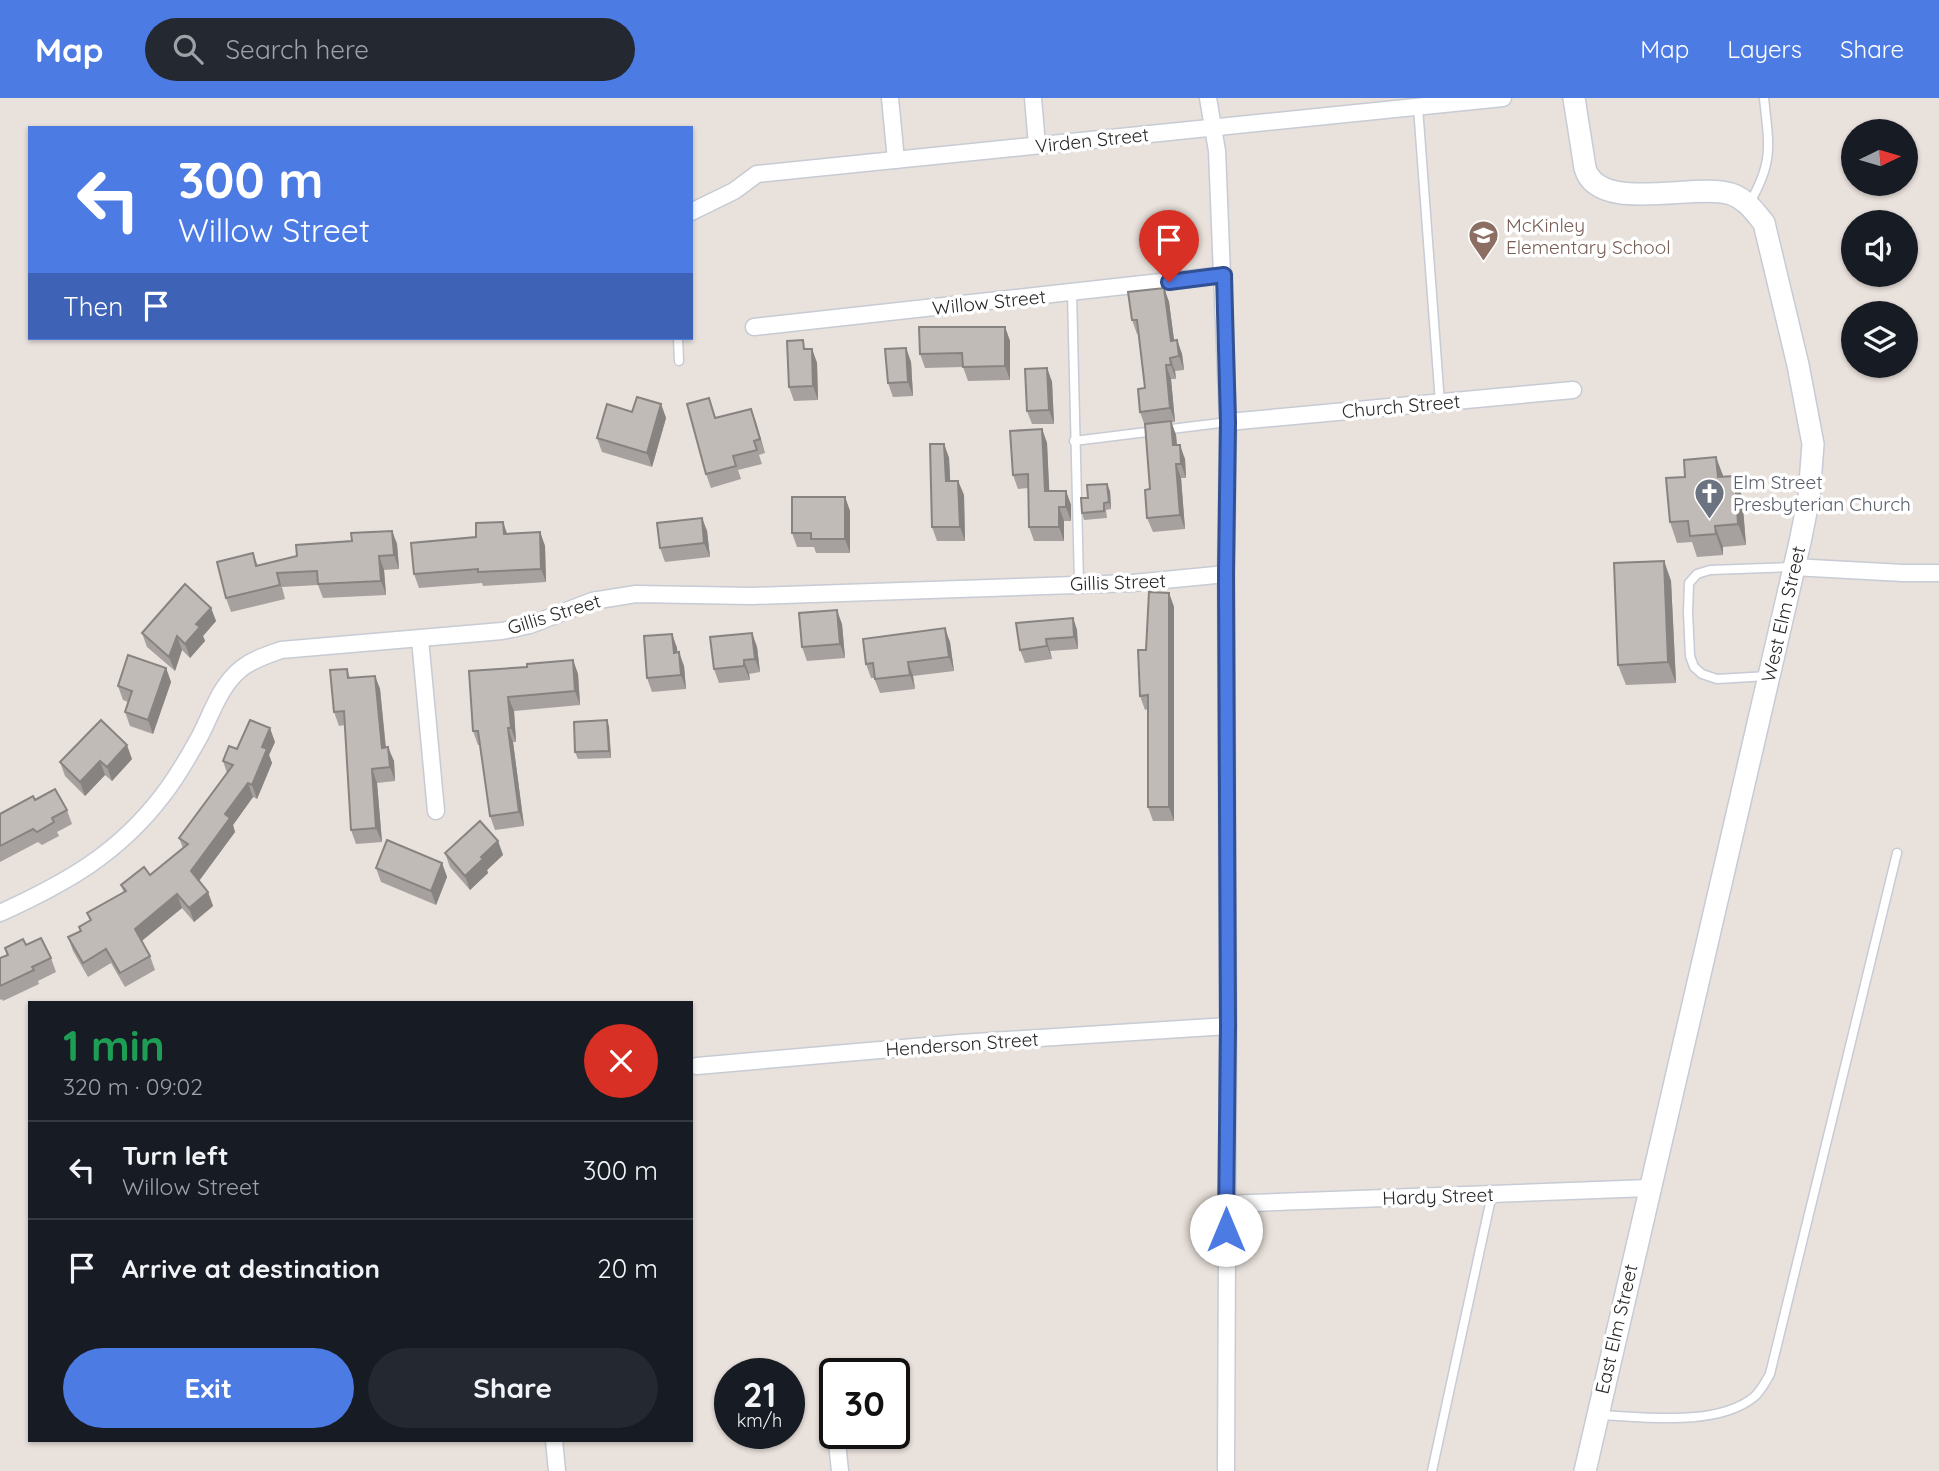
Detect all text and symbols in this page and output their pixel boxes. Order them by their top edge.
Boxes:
search box [145,18,635,81]
text: Map [35,29,103,70]
icon: search [169,30,207,68]
text: Search here [225,33,369,66]
text: Map [1640,34,1689,64]
text: Layers [1727,34,1802,64]
text: Share [1840,34,1904,64]
north arrow [1841,119,1918,196]
map controls [1841,119,1918,378]
street label: Virden Street [1034,122,1150,158]
text: 300 m [178,149,323,210]
icon: left [63,154,154,245]
text: Willow Street [178,210,370,250]
pin [1139,210,1199,282]
button: sound [1841,210,1918,287]
place label: McKinley Elementary School [1506,213,1671,259]
school or university icon: McKinley Elementary School [1466,219,1500,263]
icon: arrive [1150,221,1188,259]
street label: Willow Street [931,284,1047,320]
icon: arrive [137,287,175,325]
text: Then [63,290,123,323]
button: layers [1841,301,1918,378]
street label: Church Street [1341,389,1461,423]
place label: Elm Street Presbyterian Church [1733,470,1911,516]
church icon: Elm Street Presbyterian Church [1693,476,1727,520]
street label: West Elm Street [1756,544,1810,684]
street label: Gillis Street [1070,568,1166,596]
street label: Gillis Street [505,588,603,640]
text: 1 min [63,1019,165,1072]
button: close [584,1024,658,1098]
street label: Henderson Street [885,1027,1039,1061]
text: 320 m · 09:02 [63,1072,203,1101]
text: Turn left [122,1139,229,1172]
icon: left [63,1151,101,1189]
text: 300 m [583,1154,658,1187]
text: Willow Street [122,1172,260,1201]
street label: Hardy Street [1382,1182,1494,1210]
position arrow [1189,1193,1263,1267]
icon: arrive [63,1249,101,1287]
text: Arrive at destination [122,1252,380,1285]
text: 20 m [597,1252,658,1285]
street label: East Elm Street [1589,1262,1643,1396]
button: Exit [63,1348,354,1428]
button: Share [368,1348,658,1428]
speed limit sign: 30 [819,1358,910,1449]
text: 21 [743,1372,776,1416]
text: km/h [737,1409,782,1432]

